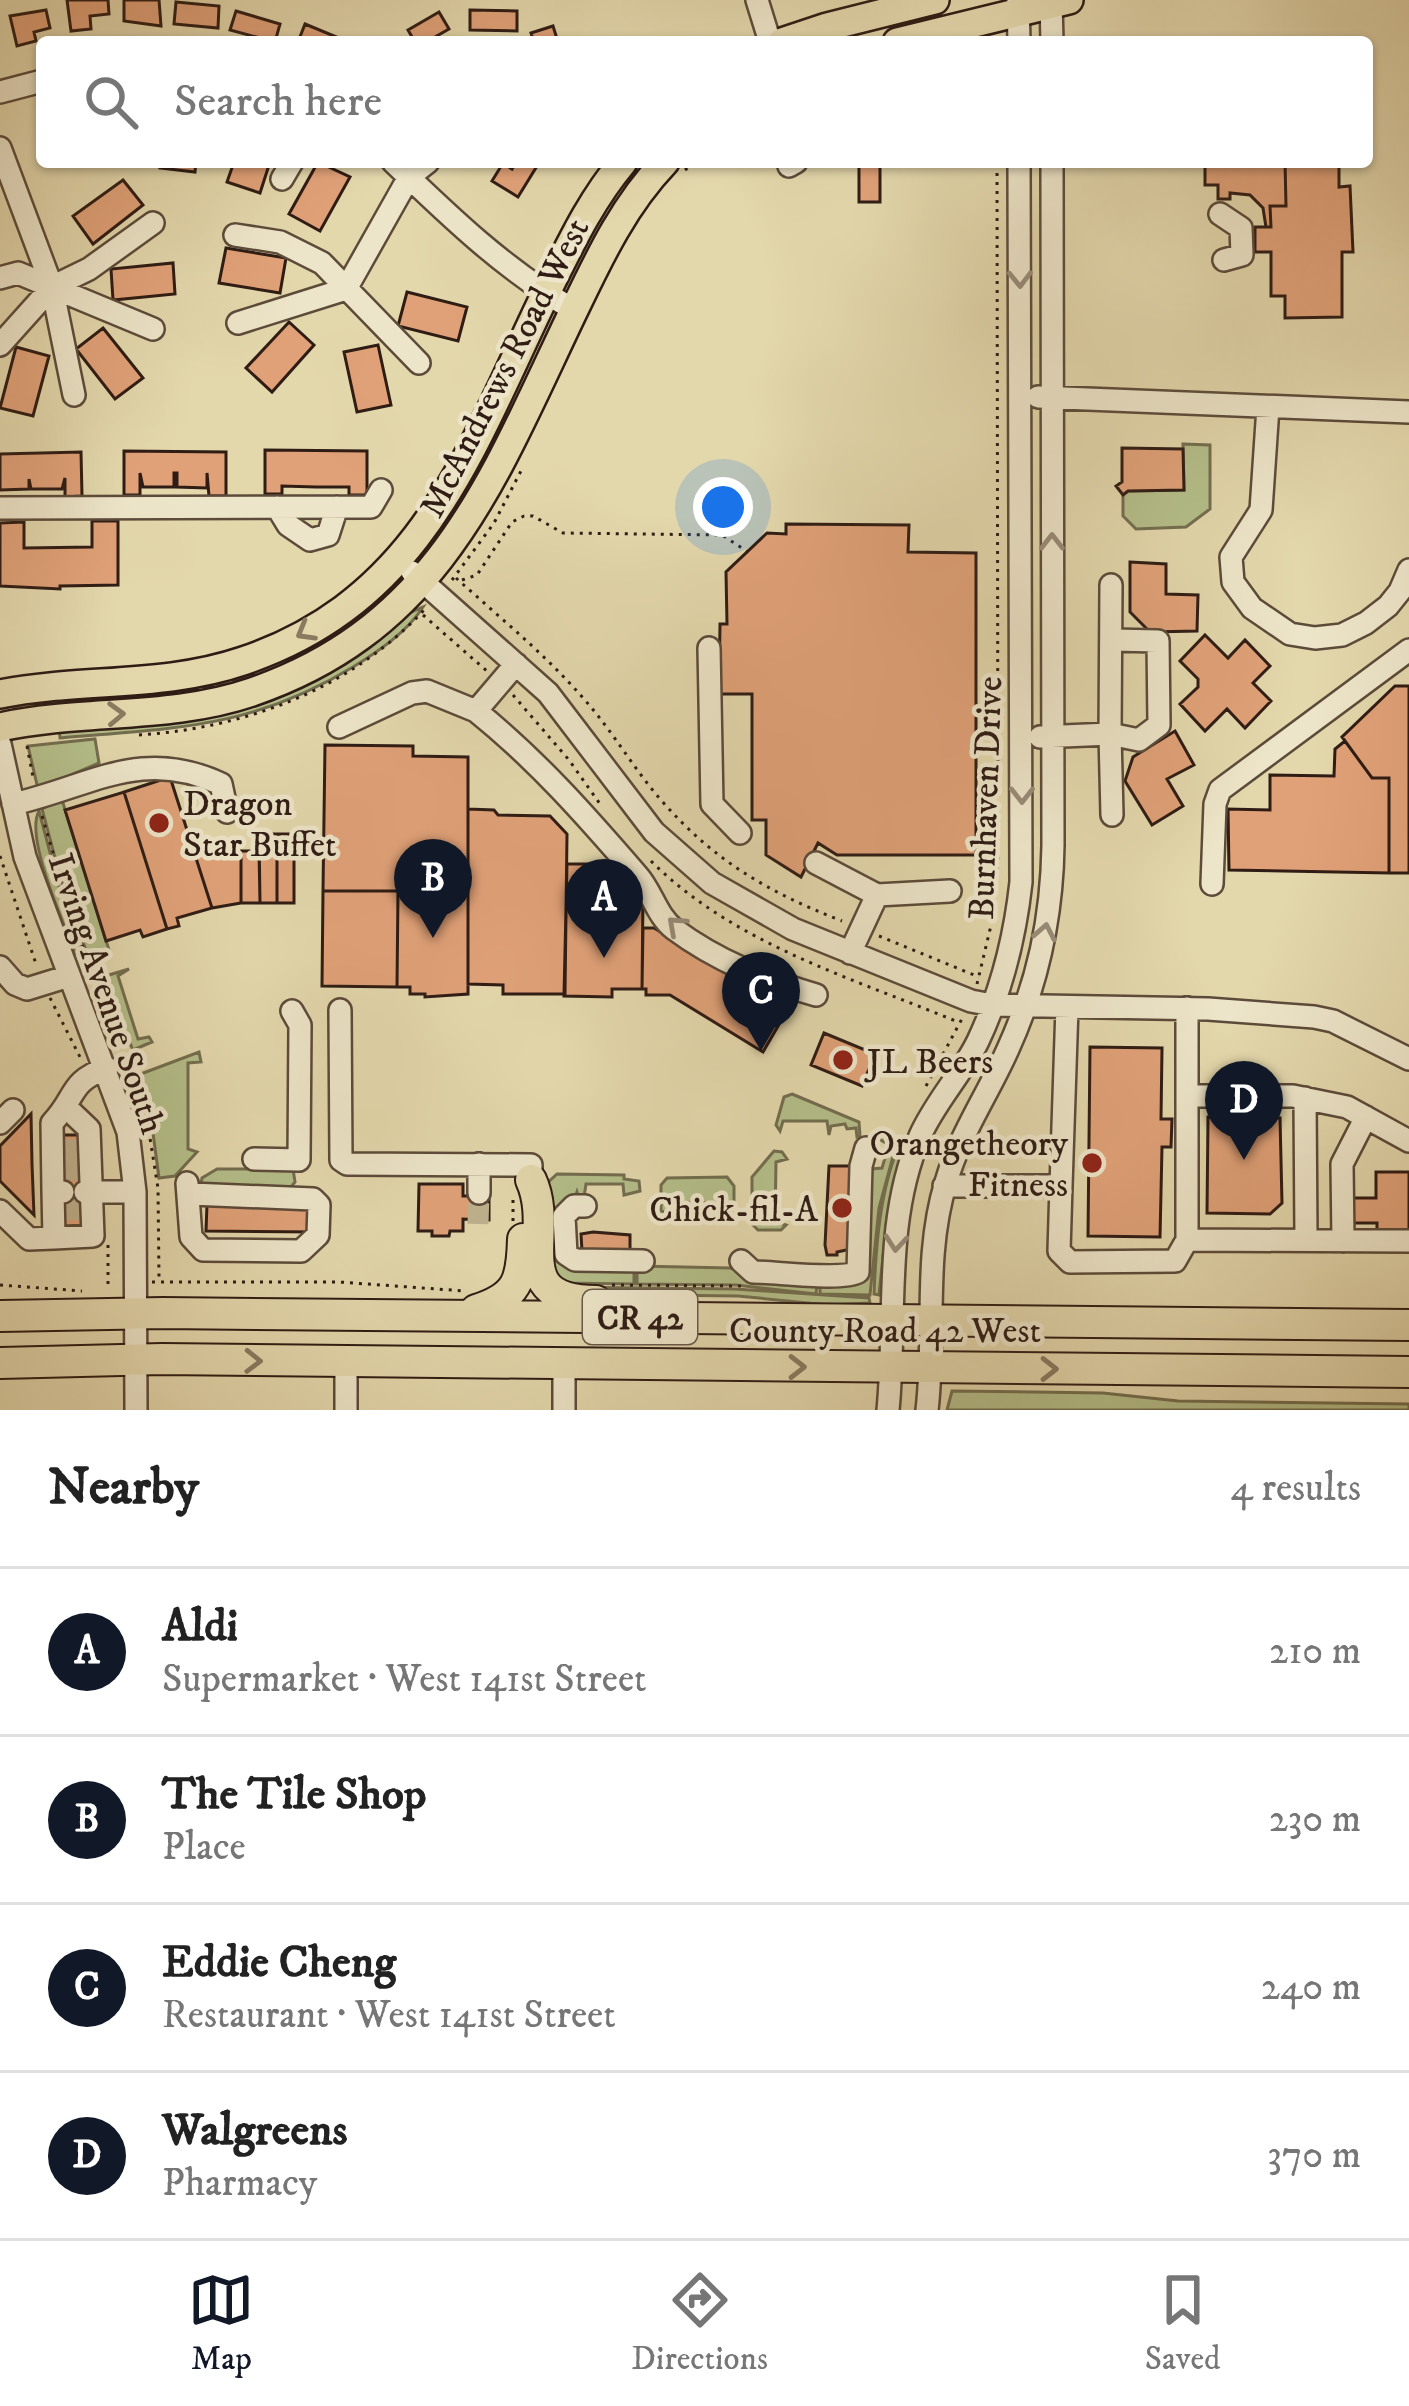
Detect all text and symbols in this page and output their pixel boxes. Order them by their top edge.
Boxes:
search box [36,36,1373,168]
icon: search [78,69,144,135]
text: Search here [174,74,382,130]
street label: McAndrews Road West [410,211,600,526]
one-way arrow [1007,271,1033,289]
your location [693,477,753,537]
one-way arrow [1039,532,1065,550]
one-way arrow [296,618,318,641]
street label: Burnhaven Drive [960,675,1013,921]
one-way arrow [107,701,126,727]
place label: Dragon Star Buffet [183,782,336,868]
one-way arrow [1009,787,1035,805]
marker: Dragon Star Buffet [146,810,172,836]
pin: B [394,839,472,938]
street label: Irving Avenue South [37,848,175,1140]
pin: A [565,859,643,958]
one-way arrow [667,918,689,940]
one-way arrow [1031,922,1057,942]
pin: C [722,952,800,1051]
place label: JL Beers [864,1040,993,1085]
marker: JL Beers [830,1047,856,1073]
pin: D [1205,1061,1283,1160]
place label: Orangetheory Fitness [870,1122,1069,1208]
marker: Orangetheory Fitness [1079,1150,1105,1176]
place label: Chick-fil-A [649,1188,819,1233]
marker: Chick-fil-A [829,1195,855,1221]
one-way arrow [884,1234,909,1253]
road number: CR 42 [583,1290,697,1344]
street label: County Road 42 West [729,1309,1041,1354]
one-way arrow [244,1347,263,1373]
one-way arrow [789,1354,807,1380]
one-way arrow [1041,1356,1059,1382]
text: Nearby [48,1456,199,1520]
text: 4 results [1231,1464,1361,1513]
text: Aldi [162,1599,238,1655]
text: A [75,1627,99,1676]
text: 210 m [1269,1627,1361,1676]
text: Supermarket · West 141st Street [162,1655,647,1704]
text: The Tile Shop [162,1767,426,1823]
text: B [75,1795,99,1844]
text: 230 m [1269,1795,1361,1844]
text: Place [162,1823,246,1872]
text: Eddie Cheng [162,1935,396,1991]
text: C [74,1963,100,2012]
text: 240 m [1261,1963,1361,2012]
text: Restaurant · West 141st Street [162,1991,616,2040]
text: Walgreens [162,2103,348,2159]
text: D [72,2131,102,2180]
text: 370 m [1267,2131,1361,2180]
text: Pharmacy [162,2159,317,2208]
tab: Map [188,2267,254,2380]
tab: Directions [631,2267,768,2380]
tab: Saved [1145,2267,1221,2380]

